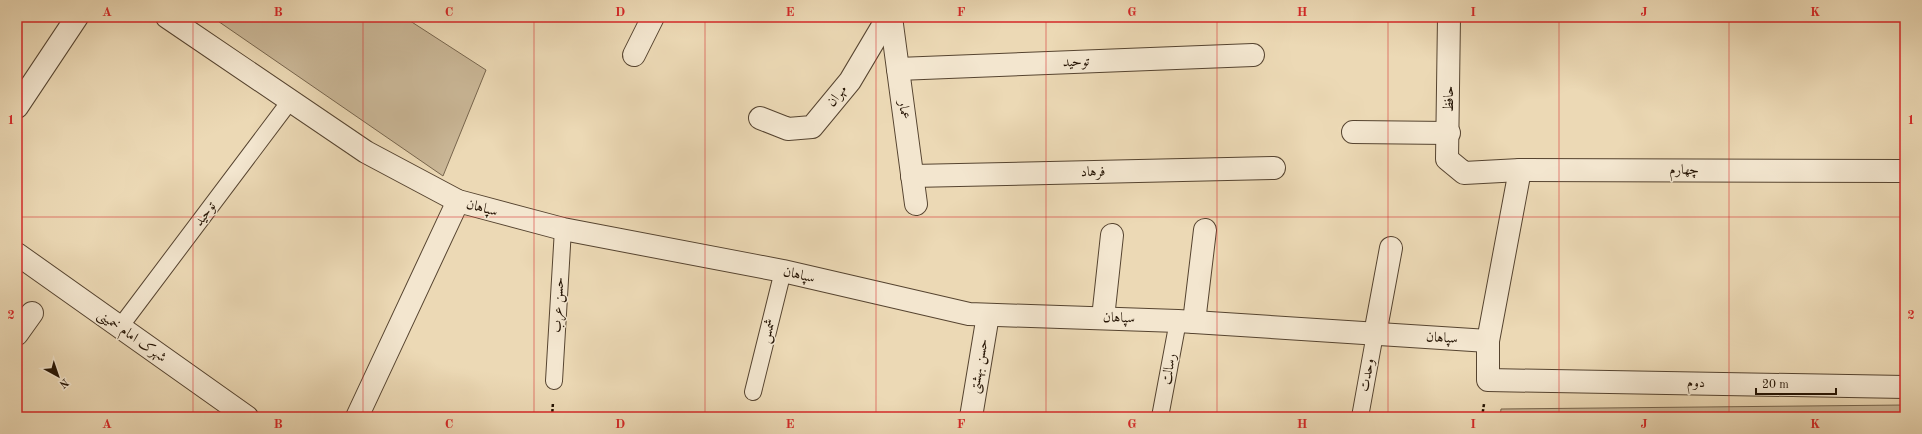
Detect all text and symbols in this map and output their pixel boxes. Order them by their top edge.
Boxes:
text: A [102,6,112,19]
text: B [273,6,283,19]
text: C [445,6,453,19]
text: D [615,6,625,19]
text: E [786,6,795,19]
text: F [957,6,966,19]
text: G [1127,6,1137,19]
text: H [1297,6,1308,19]
text: I [1470,6,1476,19]
text: J [1640,6,1648,19]
text: K [1810,6,1820,19]
street label: توحید [1062,55,1090,70]
street label: مهران [824,83,851,111]
street label: حافظ [1442,86,1456,112]
street label: عمار [895,98,912,120]
text: 1 [7,114,15,127]
text: 1 [1907,114,1915,127]
street label: چهارم [1669,163,1699,182]
street label: فرهاد [1080,165,1106,180]
street label: سپاهان [464,197,499,221]
street label: توحید [191,199,220,229]
street label: سپاهان [781,265,816,287]
street label: حسن عرب [550,277,568,333]
street label: شهرک امام خمینی [92,307,169,369]
text: 2 [7,309,15,322]
text: 2 [1907,309,1915,322]
street label: سپاهان [1103,310,1135,328]
street label: شمس [758,317,780,345]
street label: سپاهان [1425,330,1459,348]
street label: حسن بهشتی [967,338,993,395]
street label: رسالت [1159,352,1180,386]
north arrow [38,356,78,396]
street label: وحدت [1357,357,1378,393]
scale bar [1756,370,1836,396]
text: N [56,376,70,390]
street label: دوم [1687,376,1705,395]
text: 20 m [1762,379,1789,391]
text: A [102,418,112,431]
text: B [273,418,283,431]
text: C [445,418,453,431]
text: D [615,418,625,431]
text: E [786,418,795,431]
text: F [957,418,966,431]
text: G [1127,418,1137,431]
text: H [1297,418,1308,431]
text: I [1470,418,1476,431]
text: J [1640,418,1648,431]
text: K [1810,418,1820,431]

